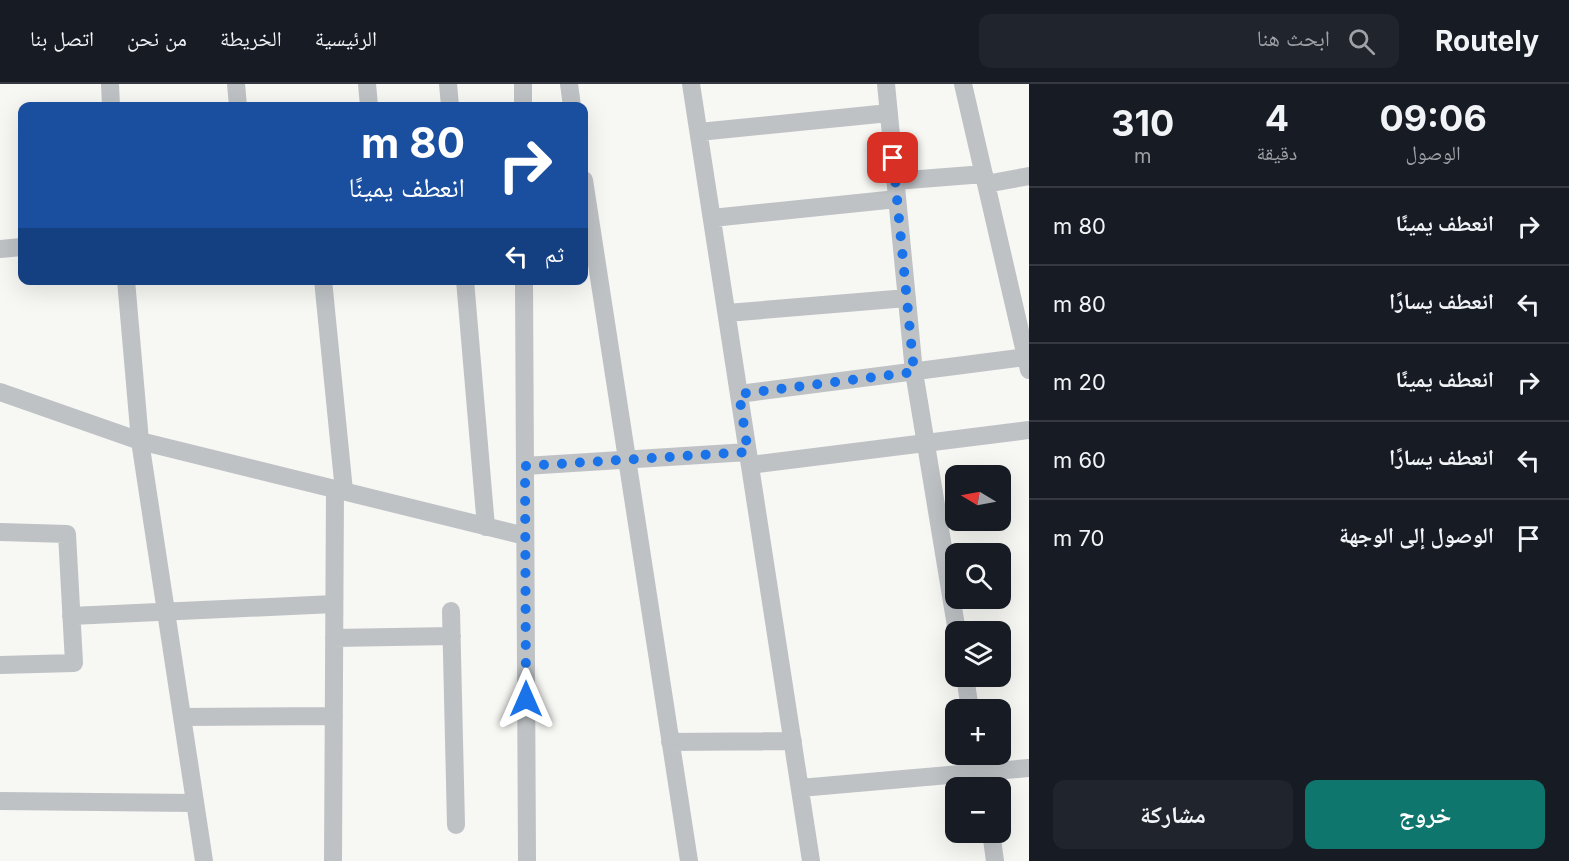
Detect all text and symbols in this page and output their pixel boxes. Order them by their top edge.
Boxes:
search box [979,14,1399,68]
text: Routely [1435,24,1539,58]
text: ابحث هنا [1257,25,1330,51]
icon: search [1345,25,1378,58]
text: اتصل بنا [30,26,94,51]
text: من نحن [127,26,187,51]
text: الخريطة [220,26,282,51]
text: الرئيسية [315,26,377,51]
text: 4 [1265,96,1289,140]
text: 09:06 [1379,96,1487,140]
text: 310 [1111,101,1174,145]
text: 80 m [361,117,465,168]
icon: right [486,126,564,204]
pin [867,132,918,183]
icon: arrive [876,141,909,174]
text: دقيقة [1257,141,1297,165]
text: الوصول [1405,141,1461,165]
text: m [1134,144,1152,168]
text: انعطف يمينًا [348,171,465,204]
text: انعطف يمينًا [1395,210,1494,236]
icon: right [1512,210,1545,243]
text: 80 m [1053,213,1106,239]
icon: left [500,240,533,273]
text: ثم [545,241,564,267]
text: انعطف يسارًا [1389,288,1494,314]
icon: left [1512,288,1545,321]
text: 80 m [1053,291,1106,317]
text: انعطف يمينًا [1395,366,1494,392]
icon: right [1512,366,1545,399]
text: 20 m [1053,369,1106,395]
text: انعطف يسارًا [1389,444,1494,470]
icon: left [1512,444,1545,477]
text: 60 m [1053,447,1106,473]
north arrow [945,465,1011,531]
map controls [945,465,1011,843]
text: الوصول إلى الوجهة [1339,522,1494,548]
icon: arrive [1512,522,1545,555]
text: 70 m [1053,525,1104,551]
button: search [945,543,1011,609]
button: layers [945,621,1011,687]
position arrow [494,667,558,731]
button: + [945,699,1011,765]
button: − [945,777,1011,843]
button: مشاركة [1053,780,1293,849]
button: خروج [1305,780,1545,849]

